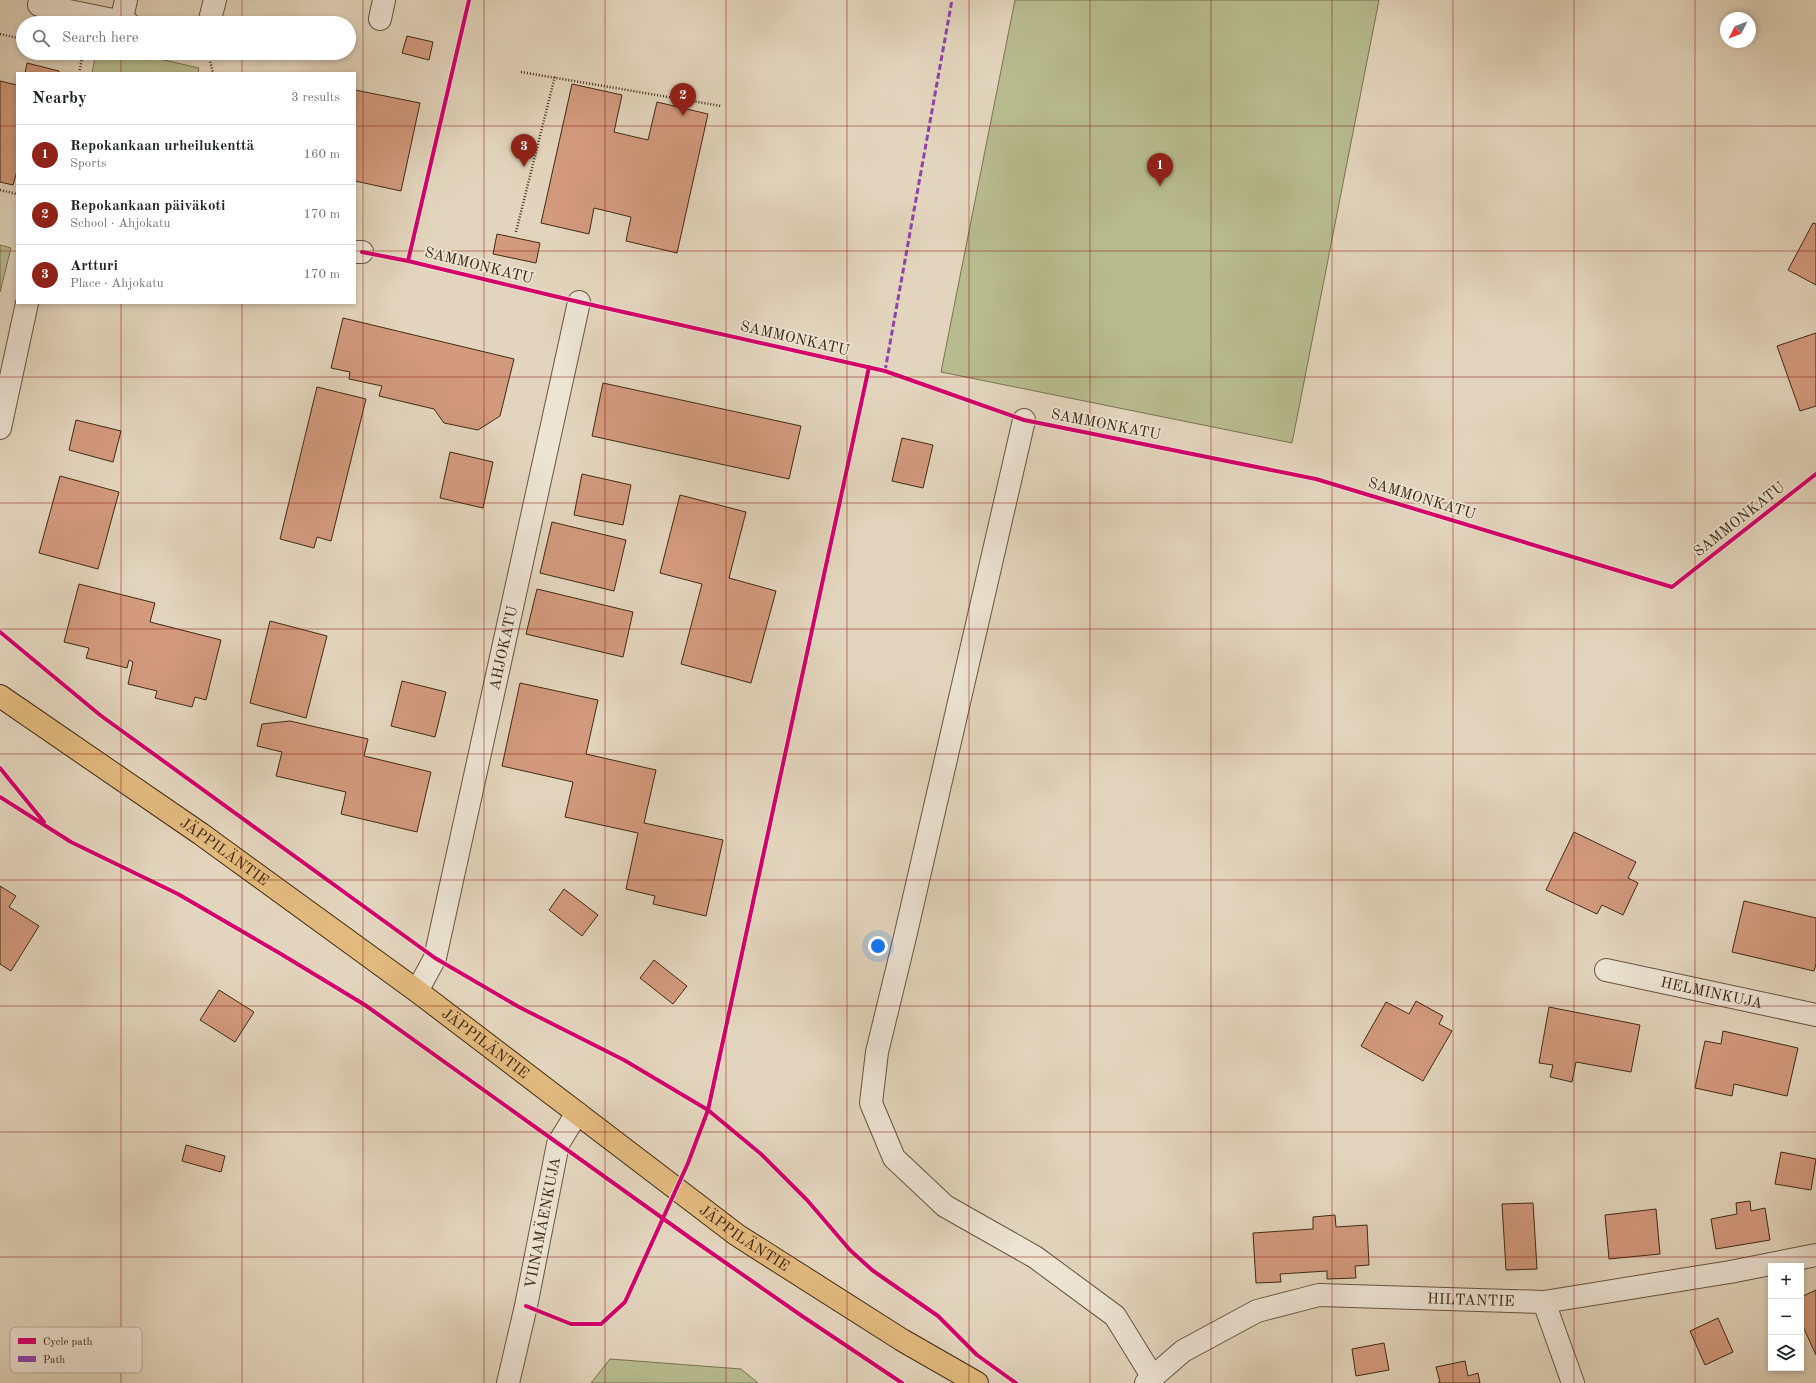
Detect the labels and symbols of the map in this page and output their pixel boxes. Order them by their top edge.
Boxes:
north arrow [1720,12,1756,48]
pin: 2 [670,83,696,116]
pin: 3 [511,134,537,167]
pin: 1 [1147,153,1173,186]
street label: SAMMONKATU [423,246,535,287]
street label: SAMMONKATU [739,320,851,359]
street label: SAMMONKATU [1050,407,1162,444]
street label: SAMMONKATU [1366,476,1477,523]
street label: SAMMONKATU [1691,480,1789,560]
street label: AHJOKATU [488,604,521,692]
street label: JÄPPILÄNTIE [177,816,271,889]
your location [868,936,888,956]
street label: HELMINKUJA [1659,976,1764,1012]
street label: JÄPPILÄNTIE [438,1007,531,1082]
street label: VIINAMÄENKUJA [524,1155,564,1290]
street label: JÄPPILÄNTIE [696,1203,791,1275]
street label: HILTANTIE [1427,1292,1515,1310]
legend [10,1327,142,1373]
text: Cycle path [43,1337,93,1348]
text: Path [43,1355,65,1366]

